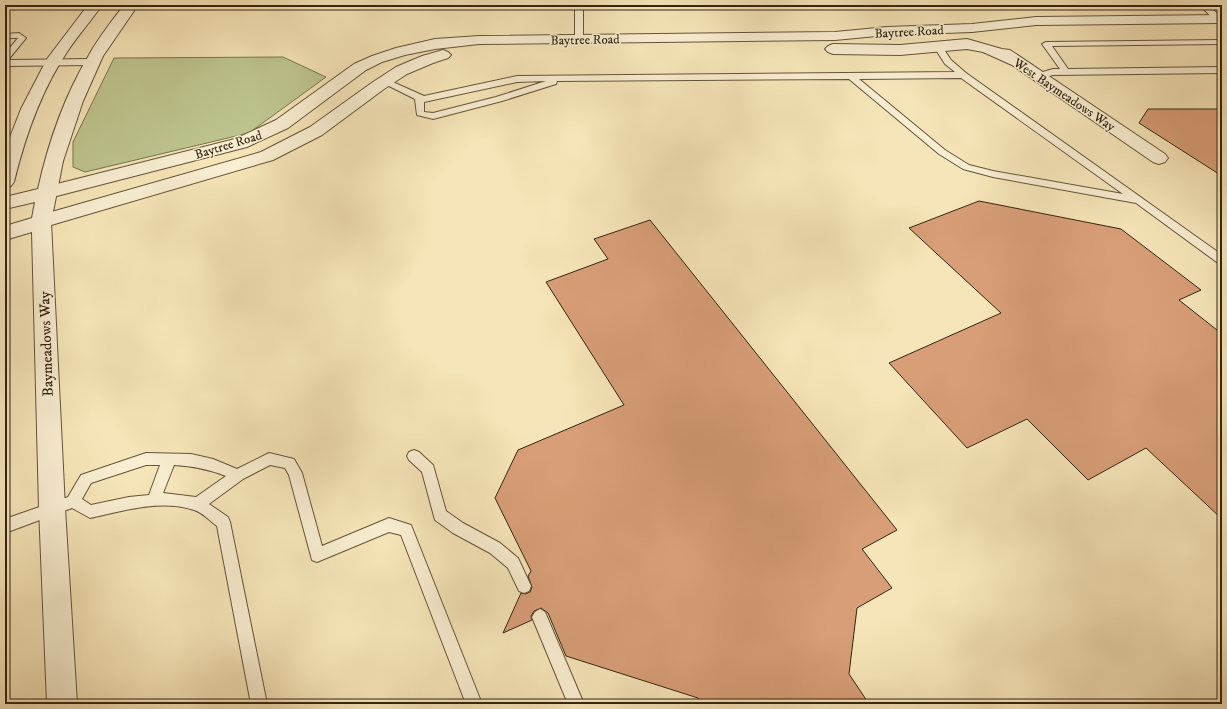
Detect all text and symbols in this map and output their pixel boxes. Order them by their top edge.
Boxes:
street label: Baytree Road [874,22,945,42]
street label: Baytree Road [550,31,620,49]
street label: West Baymeadows Way [1010,54,1119,135]
street label: Baytree Road [193,127,264,163]
street label: Baymeadows Way [35,290,58,397]

